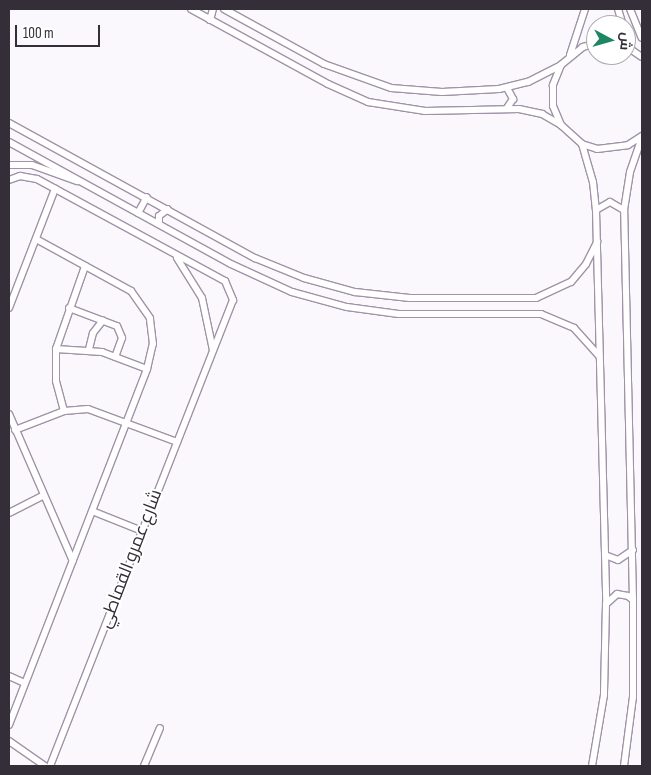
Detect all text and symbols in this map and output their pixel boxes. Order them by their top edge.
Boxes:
scale bar [18,15,102,47]
north arrow [586,15,636,65]
text: 100 m [23,24,54,43]
text: ش [616,32,635,51]
street label: شارع عمرو القماطي [95,487,167,631]

